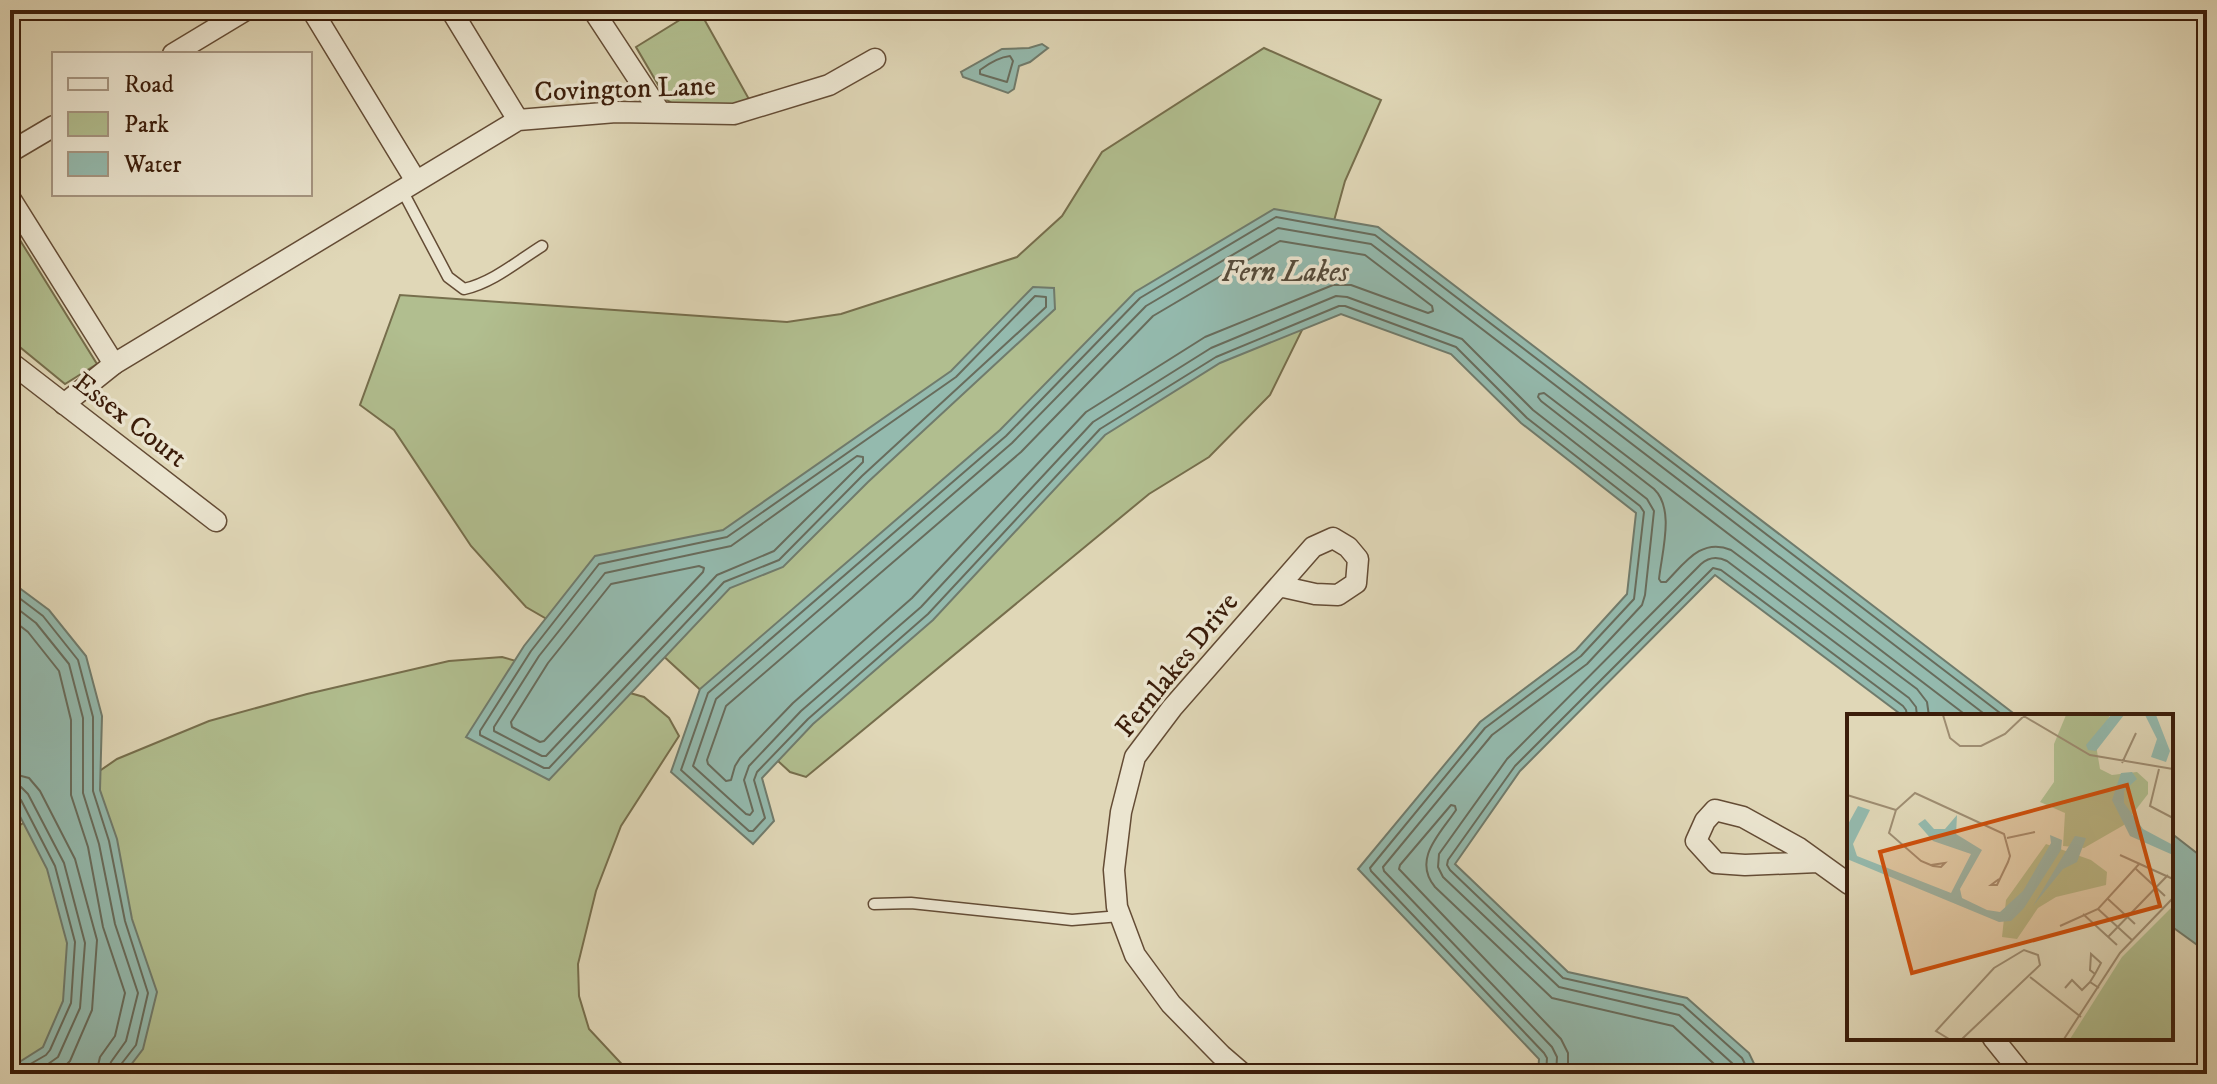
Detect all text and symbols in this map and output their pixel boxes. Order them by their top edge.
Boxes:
legend [52,52,312,196]
street label: Covington Lane [534,68,716,110]
text: Road [124,70,174,100]
text: Park [124,110,169,140]
text: Water [123,150,181,180]
water label: Fern Lakes [1221,254,1349,291]
street label: Essex Court [66,365,194,475]
street label: Fernlakes Drive [1108,585,1246,745]
inset map [1847,714,2173,1040]

